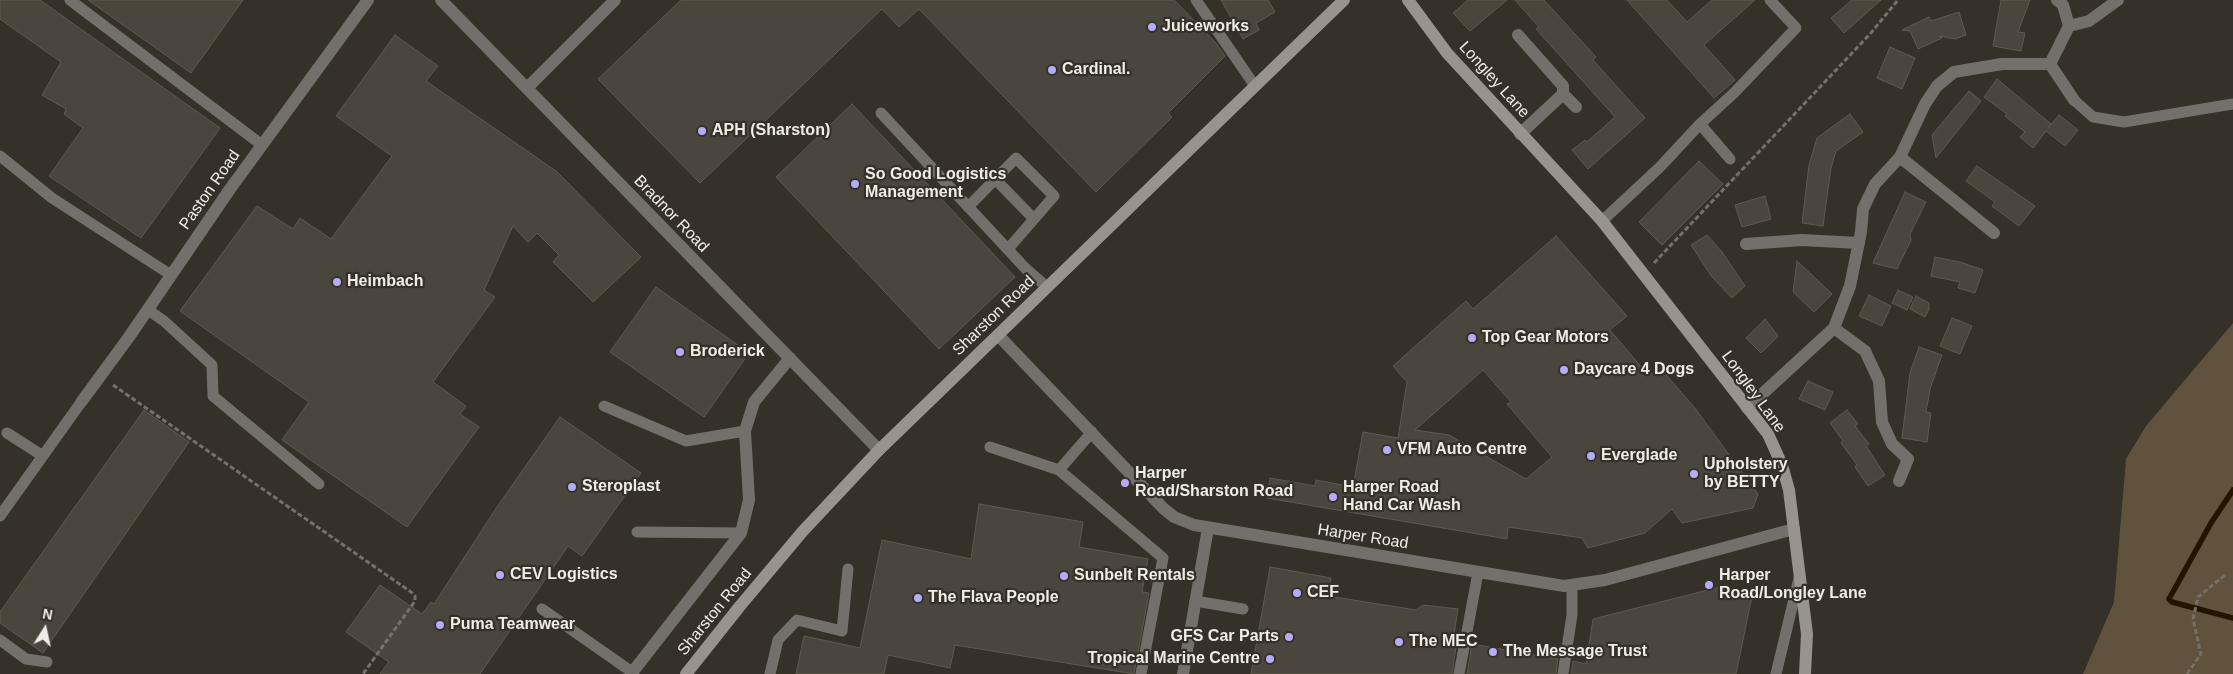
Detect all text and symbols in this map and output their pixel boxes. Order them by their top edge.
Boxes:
place label: Juiceworks [1162,17,1249,37]
marker: Juiceworks [1146,21,1158,33]
street label: Longley Lane [1455,38,1533,122]
place label: Cardinal. [1062,60,1130,80]
marker: Cardinal. [1046,64,1058,76]
place label: APH (Sharston) [712,121,830,141]
marker: APH (Sharston) [696,125,708,137]
street label: Paston Road [176,147,244,233]
place label: So Good Logistics Management [865,165,1006,203]
street label: Bradnor Road [629,172,713,256]
marker: So Good Logistics Management [849,178,861,190]
place label: Heimbach [347,272,423,292]
street label: Sharston Road [949,272,1039,360]
marker: Heimbach [331,276,343,288]
place label: Top Gear Motors [1482,328,1609,348]
marker: Top Gear Motors [1466,332,1478,344]
place label: Broderick [690,342,765,362]
marker: Broderick [674,346,686,358]
street label: Longley Lane [1717,347,1789,437]
place label: Daycare 4 Dogs [1574,360,1694,380]
marker: Daycare 4 Dogs [1558,364,1570,376]
place label: VFM Auto Centre [1397,440,1527,460]
marker: VFM Auto Centre [1381,444,1393,456]
place label: Everglade [1601,446,1677,466]
marker: Everglade [1585,450,1597,462]
place label: Upholstery by BETTY [1704,455,1788,493]
place label: Harper Road/Sharston Road [1135,464,1293,502]
marker: Upholstery by BETTY [1688,468,1700,480]
place label: Steroplast [582,477,660,497]
marker: Harper Road/Sharston Road [1119,477,1131,489]
place label: Harper Road Hand Car Wash [1343,478,1461,516]
marker: Steroplast [566,481,578,493]
marker: Harper Road Hand Car Wash [1327,491,1339,503]
street label: Harper Road [1316,520,1410,554]
street label: Sharston Road [674,564,756,660]
place label: CEV Logistics [510,565,618,585]
place label: Sunbelt Rentals [1074,566,1195,586]
place label: Harper Road/Longley Lane [1719,566,1867,604]
marker: CEV Logistics [494,569,506,581]
marker: Sunbelt Rentals [1058,570,1070,582]
marker: Harper Road/Longley Lane [1703,579,1715,591]
place label: CEF [1307,583,1339,603]
marker: CEF [1291,587,1303,599]
place label: The Flava People [928,588,1059,608]
marker: The Flava People [912,592,924,604]
north arrow [20,604,70,654]
text: N [41,605,54,623]
place label: Puma Teamwear [450,615,575,635]
marker: Puma Teamwear [434,619,446,631]
place label: GFS Car Parts [1171,627,1279,647]
marker: GFS Car Parts [1283,631,1295,643]
place label: The MEC [1409,632,1477,652]
marker: The MEC [1393,636,1405,648]
place label: The Message Trust [1503,642,1647,662]
marker: The Message Trust [1487,646,1499,658]
place label: Tropical Marine Centre [1088,649,1260,669]
marker: Tropical Marine Centre [1264,653,1276,665]

